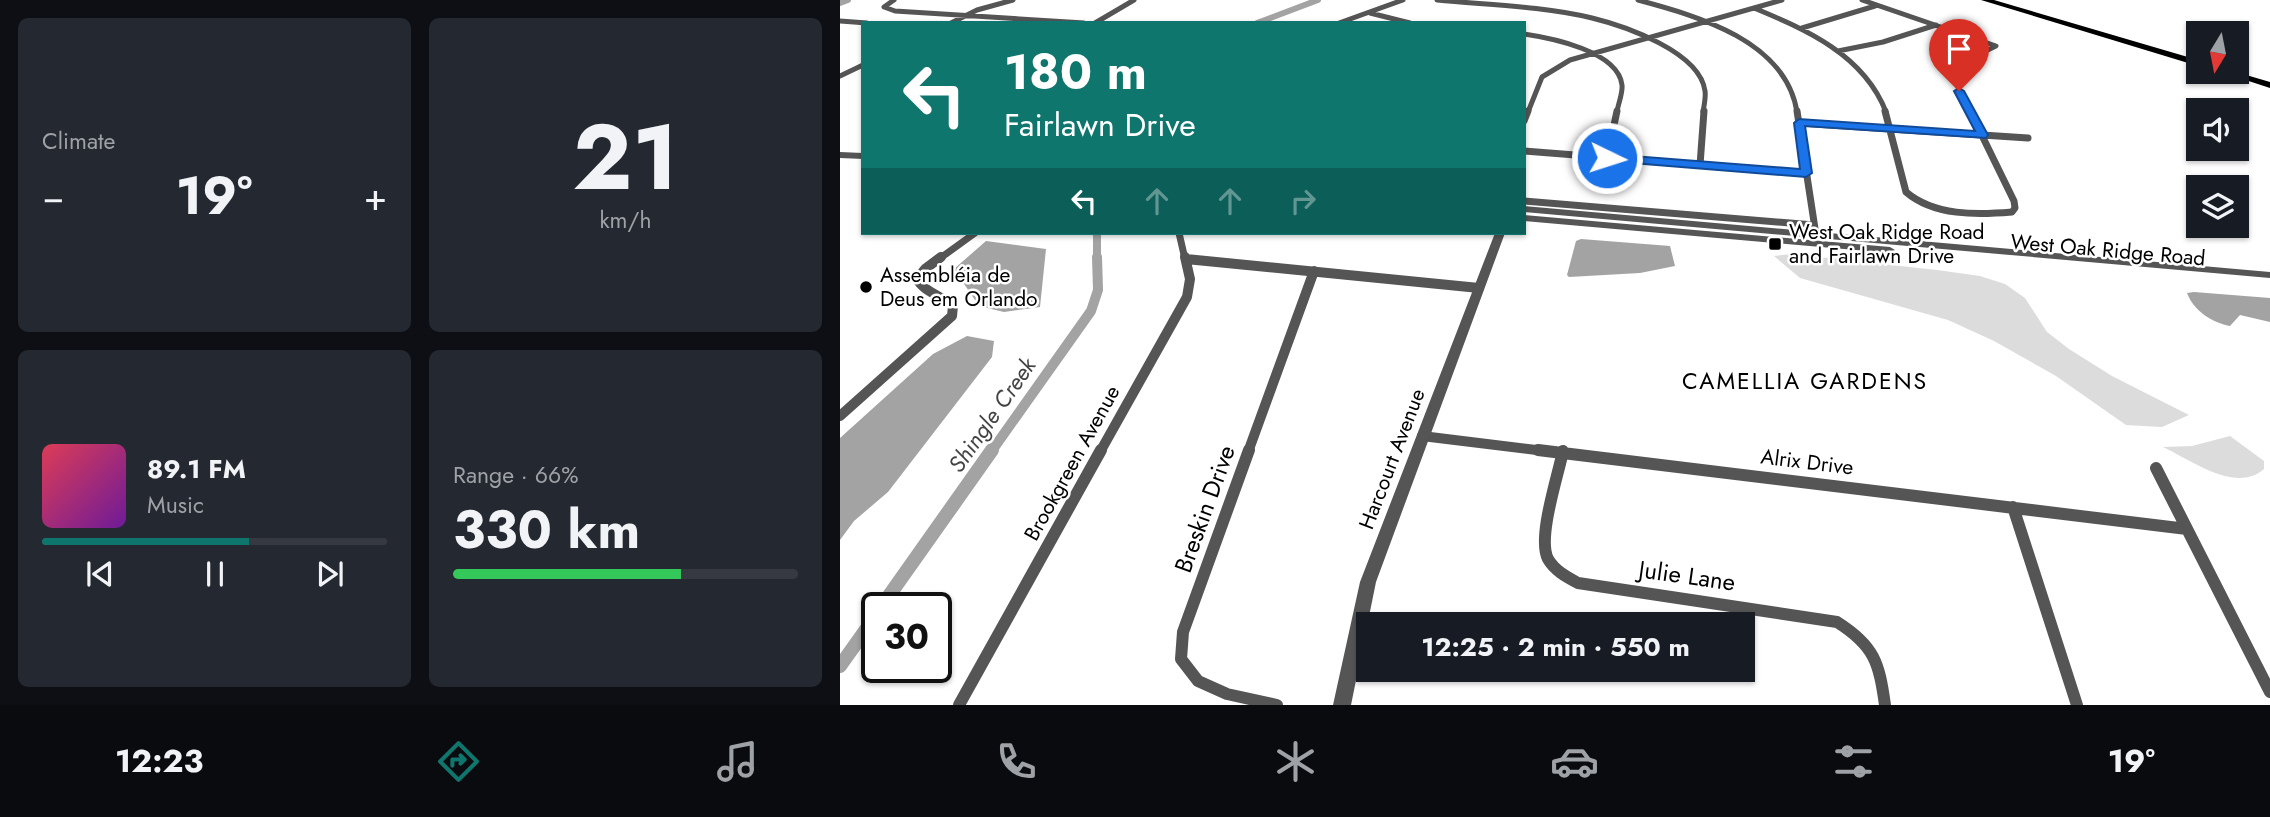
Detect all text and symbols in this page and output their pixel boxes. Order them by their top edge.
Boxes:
pin [1929,19,1989,91]
north arrow [2186,21,2249,84]
map controls [2186,21,2249,238]
icon: arrive [1940,30,1978,68]
text: 180 m [1004,37,1147,107]
icon: left [889,49,980,140]
text: 21 [572,92,679,223]
button: sound [2186,98,2249,161]
text: Fairlawn Drive [1004,102,1196,148]
position arrow [1570,121,1644,195]
text: Climate [42,124,115,158]
text: 19° [176,158,252,234]
text: − [42,169,64,224]
text: + [364,169,387,224]
button: layers [2186,175,2249,238]
icon: left [1065,182,1103,220]
icon: ahead [1138,182,1176,220]
icon: ahead [1211,182,1249,220]
icon: right [1284,182,1322,220]
text: km/h [600,203,651,237]
place label: West Oak Ridge Road and Fairlawn Drive [1789,217,1985,271]
street label: West Oak Ridge Road [2009,227,2207,273]
marker: West Oak Ridge Road and Fairlawn Drive [1767,236,1783,252]
place label: Assembléia de Deus em Orlando [880,260,1038,314]
marker: Assembléia de Deus em Orlando [858,279,874,295]
water label: Shingle Creek [940,350,1045,479]
district label: CAMELLIA GARDENS [1682,364,1928,398]
street label: Brookgreen Avenue [1017,380,1127,546]
street label: Harcourt Avenue [1351,384,1433,534]
street label: Breskin Drive [1165,440,1244,577]
street label: Alrix Drive [1759,441,1855,483]
text: 89.1 FM [147,450,246,488]
text: Range · 66% [453,458,578,492]
text: Music [147,488,204,522]
text: 330 km [453,492,640,568]
street label: Julie Lane [1634,551,1738,600]
icon: previous [81,555,119,593]
icon: pause [196,555,234,593]
icon: next [311,555,349,593]
speed limit sign: 30 [861,592,952,683]
text: 12:25 · 2 min · 550 m [1421,628,1690,666]
icon: directions [434,737,483,786]
icon: music [713,737,762,786]
icon: phone [992,737,1041,786]
icon: climate [1271,737,1320,786]
icon: car [1550,737,1599,786]
icon: filters [1829,737,1878,786]
text: 12:23 [115,738,203,784]
text: 19° [2108,738,2155,784]

